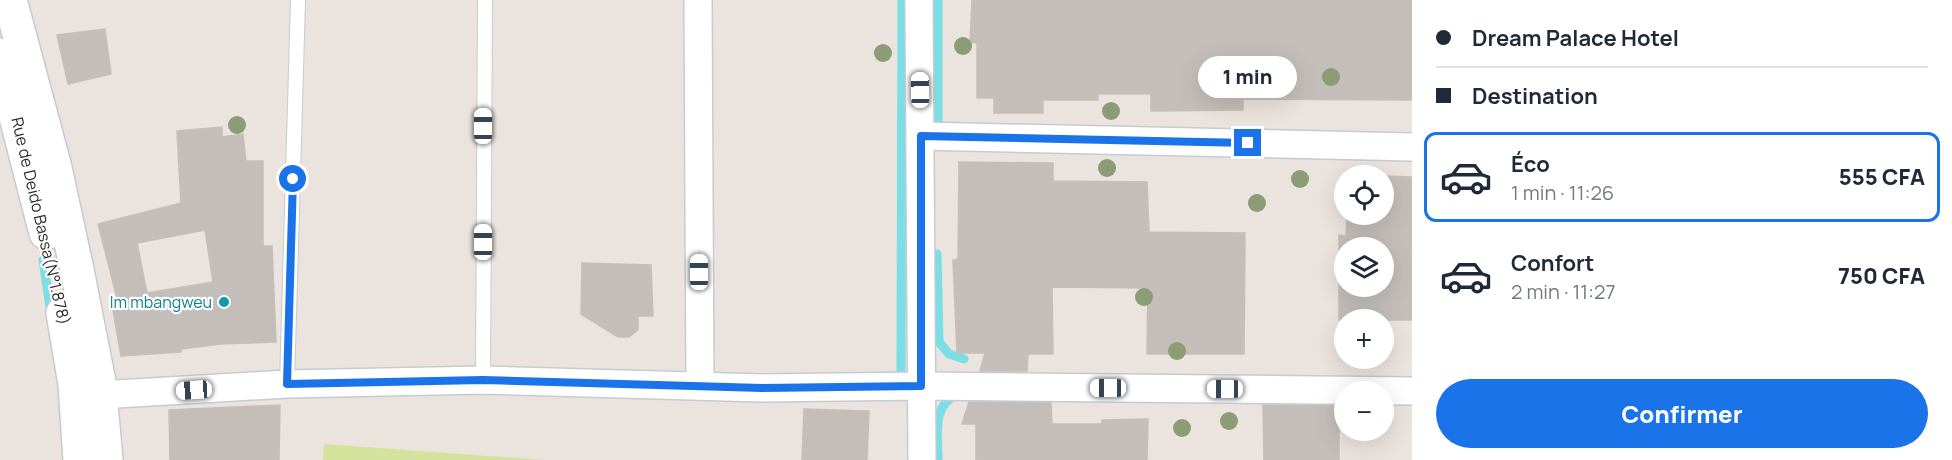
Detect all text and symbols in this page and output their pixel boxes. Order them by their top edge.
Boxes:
text: Dream Palace Hotel [1472,23,1679,53]
callout: 1 min [1198,56,1298,98]
text: 1 min [1222,63,1273,90]
car [911,72,929,108]
text: Destination [1472,81,1598,111]
car [474,108,492,144]
street label: Rue de Deido Bassa(N°1.878) [6,115,76,327]
route end [1234,129,1261,156]
text: Éco [1511,149,1550,179]
icon: car [1439,150,1493,204]
text: 555 CFA [1839,162,1925,192]
route start [279,165,306,192]
map controls [1334,165,1394,441]
button: locate [1334,165,1394,225]
text: 1 min · 11:26 [1511,179,1614,206]
car [474,224,492,260]
button: layers [1334,237,1394,297]
text: Confort [1511,248,1594,278]
icon: car [1439,249,1493,303]
car [690,254,708,290]
text: 750 CFA [1838,261,1925,291]
text: 2 min · 11:27 [1511,278,1615,305]
place label: Im mbangweu [110,291,212,313]
marker: Im mbangweu [217,295,231,309]
button: + [1334,309,1394,369]
car [1090,379,1126,397]
button: Confirmer [1436,379,1928,448]
car [175,380,213,400]
car [1207,380,1243,398]
button: − [1334,381,1394,441]

